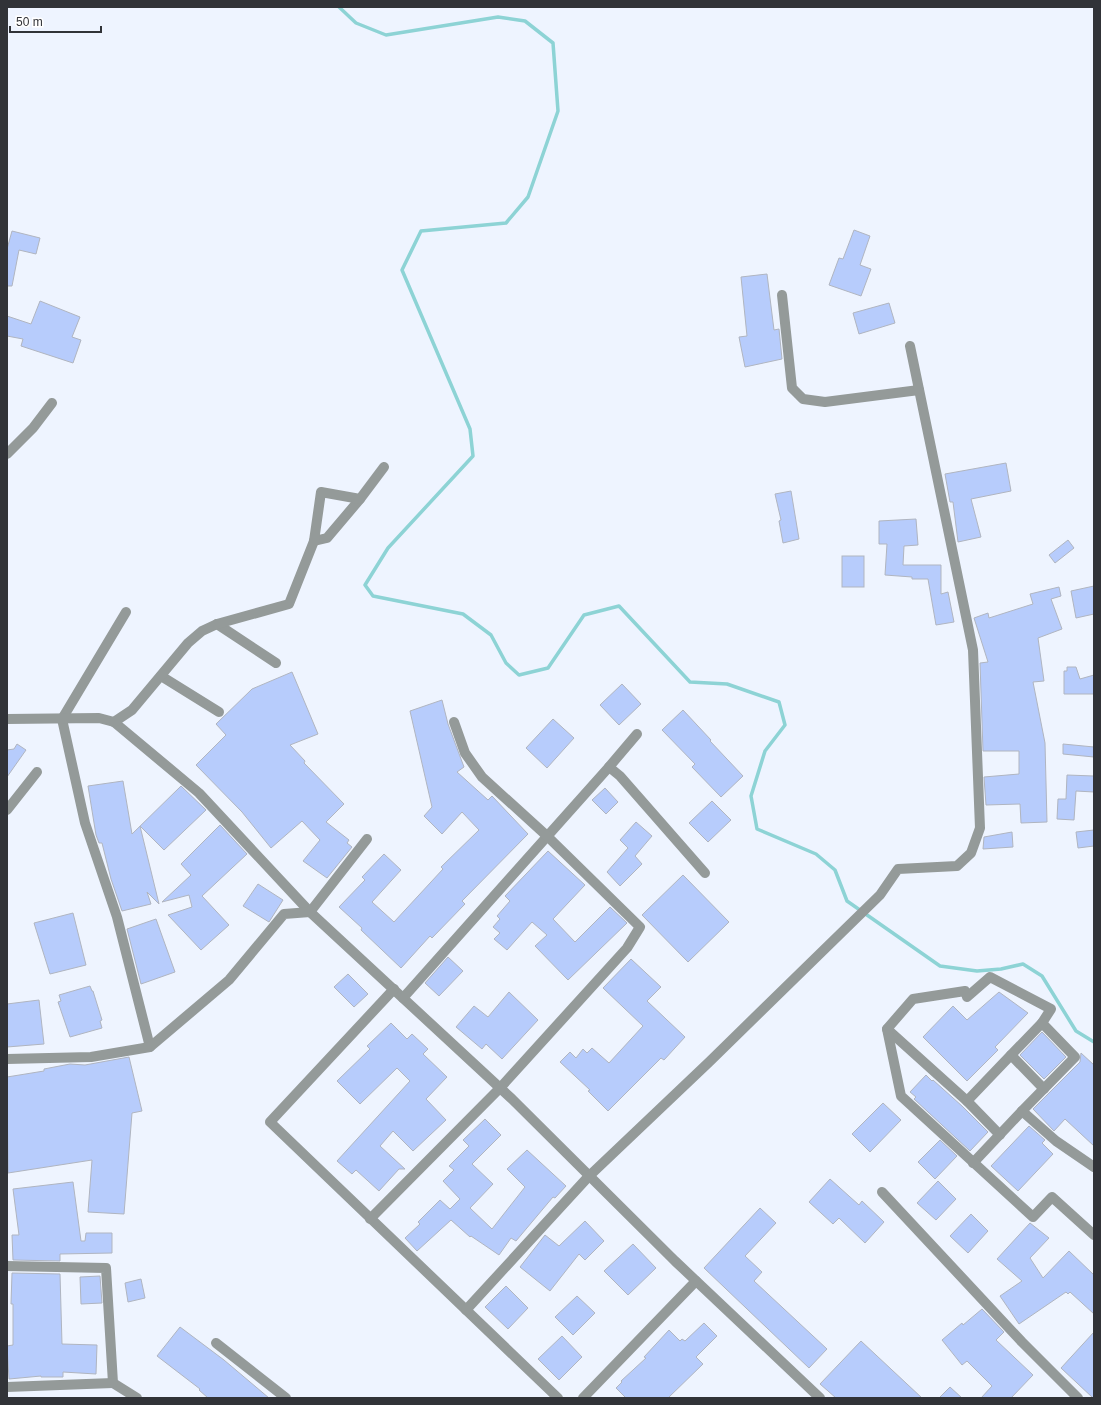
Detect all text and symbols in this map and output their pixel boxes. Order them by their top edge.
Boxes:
scale bar [10,8,101,34]
text: 50 m [16,15,43,29]

